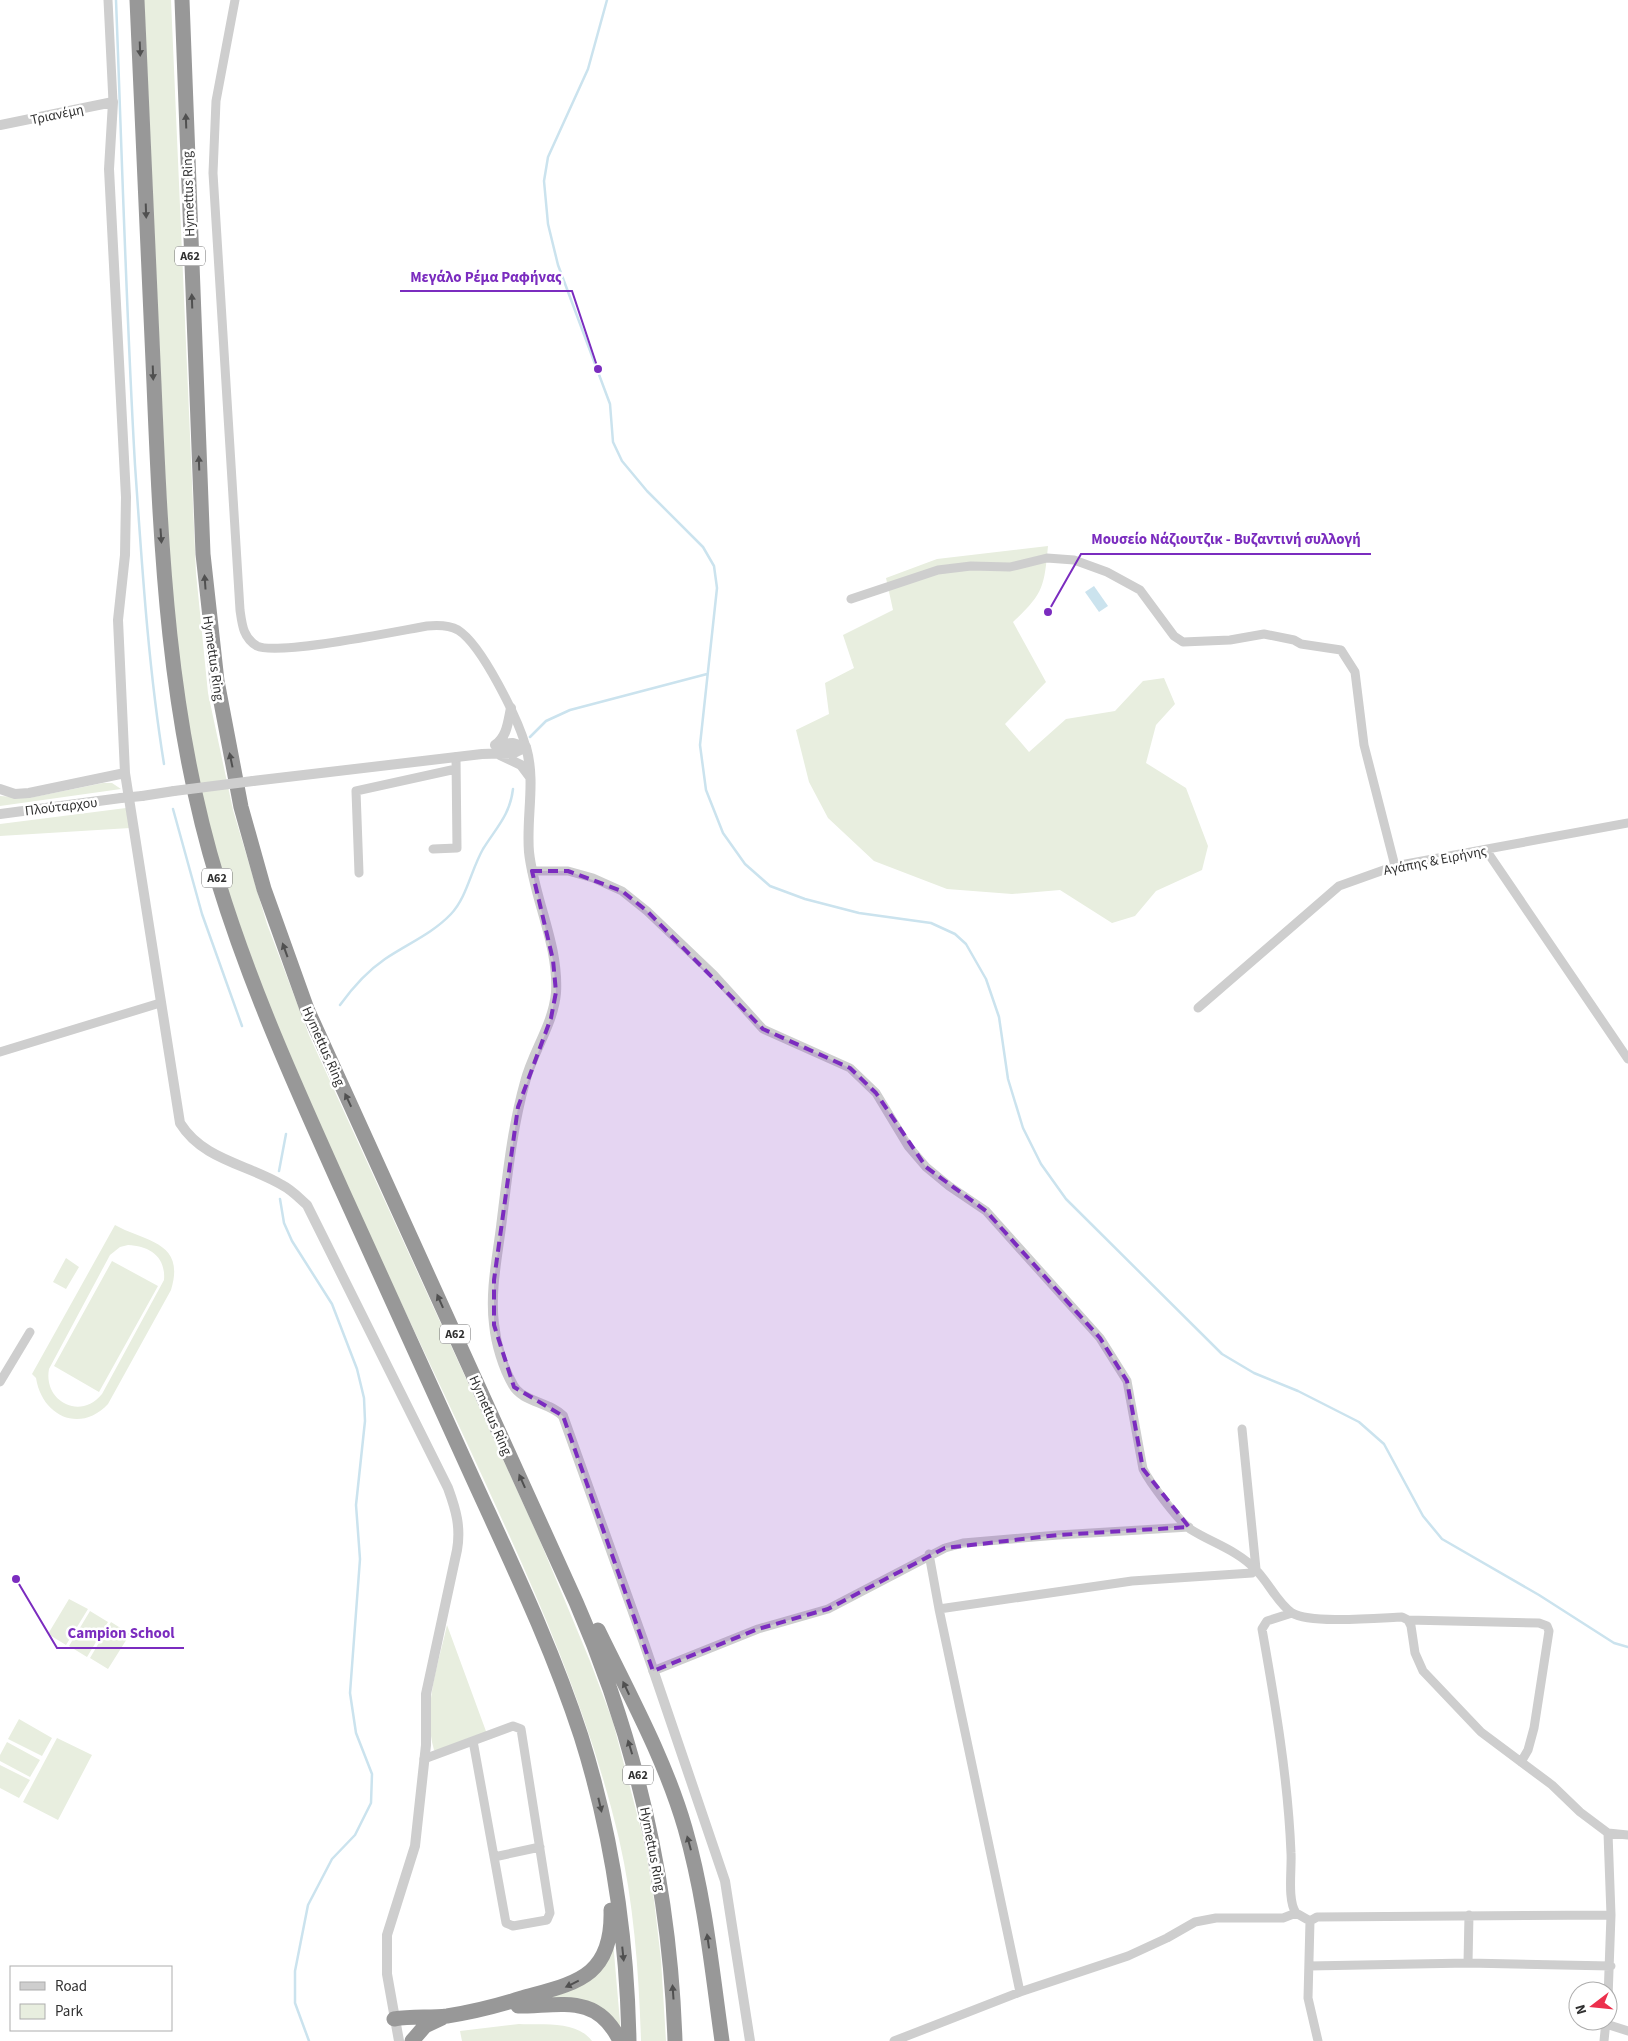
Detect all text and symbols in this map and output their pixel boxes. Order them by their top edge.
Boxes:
one-way arrow [136,41,144,57]
street label: Τριανέμη [29,100,86,130]
one-way arrow [181,112,189,128]
street label: Hymettus Ring [178,151,200,237]
one-way arrow [143,203,151,219]
road number: Α62 [175,247,205,266]
callout: Μεγάλο Ρέμα Ραφήνας [400,261,572,291]
text: Μεγάλο Ρέμα Ραφήνας [410,267,562,288]
one-way arrow [188,292,196,308]
one-way arrow [150,366,158,382]
one-way arrow [195,455,203,471]
callout: Μουσείο Νάζιουτζικ - Βυζαντινή συλλογή [1081,524,1371,554]
one-way arrow [157,528,165,544]
text: Μουσείο Νάζιουτζικ - Βυζαντινή συλλογή [1091,529,1361,550]
one-way arrow [201,574,209,590]
street label: Hymettus Ring [197,614,229,702]
one-way arrow [227,753,235,768]
street label: Πλούταρχου [24,793,99,821]
street label: Αγάπης & Ειρήνης [1382,841,1488,881]
road number: Α62 [202,868,232,888]
one-way arrow [281,942,289,957]
street label: Hymettus Ring [297,1003,350,1090]
one-way arrow [343,1093,351,1107]
one-way arrow [435,1294,443,1308]
road number: Α62 [440,1325,470,1344]
street label: Hymettus Ring [464,1372,517,1459]
one-way arrow [517,1474,525,1488]
callout: Campion School [57,1618,184,1648]
text: Campion School [68,1623,175,1644]
one-way arrow [622,1681,630,1695]
one-way arrow [625,1739,633,1754]
road number: Α62 [623,1766,653,1784]
one-way arrow [596,1797,604,1812]
street label: Hymettus Ring [634,1805,670,1893]
one-way arrow [685,1836,693,1851]
one-way arrow [703,1932,711,1948]
one-way arrow [620,1946,628,1962]
legend [10,1966,172,2031]
text: Road [55,1976,87,1997]
one-way arrow [564,1979,579,1988]
north arrow [1568,1981,1618,2031]
one-way arrow [668,1984,676,2000]
text: Park [55,2001,84,2022]
text: N [1571,2002,1592,2017]

